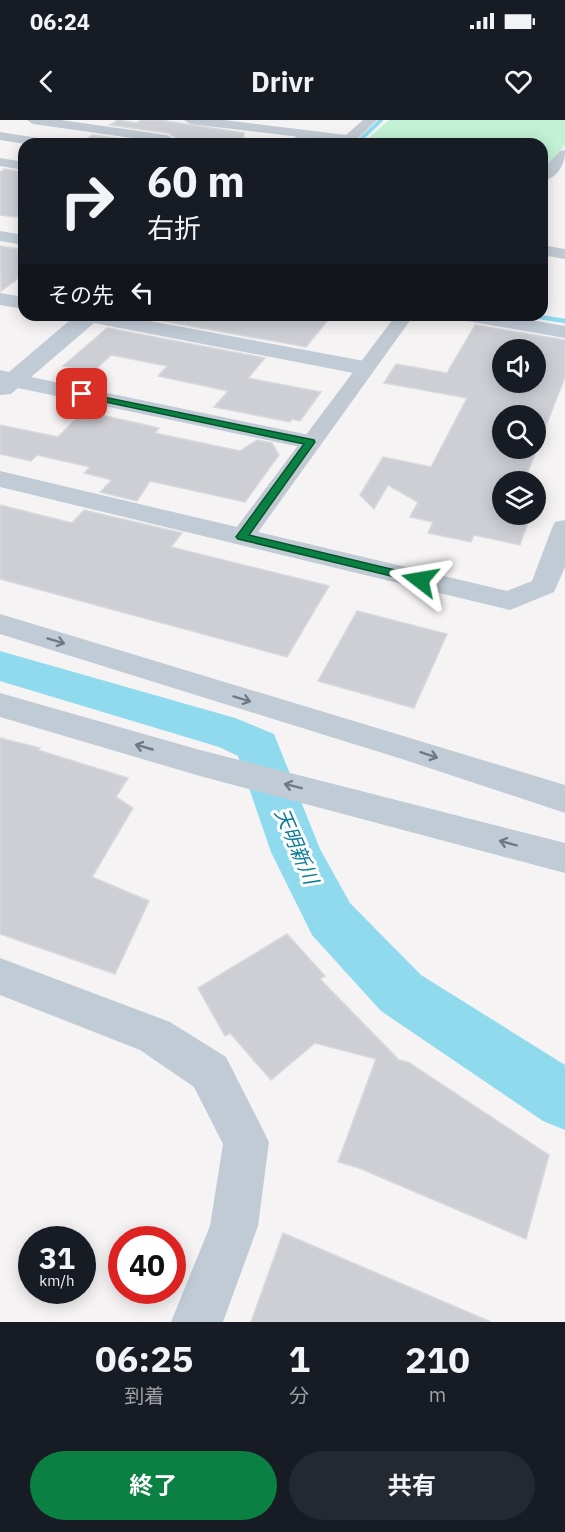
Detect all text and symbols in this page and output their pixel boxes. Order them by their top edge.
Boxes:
text: 06:24 [30,7,90,36]
text: Drivr [251,64,314,99]
icon: back [30,65,63,98]
icon: heart [502,65,535,98]
text: 60 m [147,154,245,209]
icon: right [48,162,126,240]
text: 右折 [147,210,201,245]
icon: left [126,276,159,309]
text: その先 [48,280,114,309]
map controls [492,339,546,525]
button: sound [492,339,546,393]
pin [56,368,107,419]
icon: arrive [65,377,98,410]
button: search [492,405,546,459]
button: layers [492,471,546,525]
position arrow [388,548,452,612]
one-way arrow [46,636,65,647]
one-way arrow [232,694,251,705]
one-way arrow [135,740,154,752]
one-way arrow [419,750,438,761]
one-way arrow [284,779,303,791]
water label: 天明新川 [269,804,326,890]
one-way arrow [499,836,518,848]
speed limit sign: 40 [108,1226,186,1304]
text: 31 [39,1238,75,1277]
text: km/h [39,1271,75,1290]
text: 06:25 [95,1335,193,1382]
text: 1 [288,1335,310,1382]
text: 210 [405,1336,470,1383]
text: m [429,1381,446,1408]
text: 到着 [124,1382,164,1409]
text: 分 [289,1382,309,1409]
button: 終了 [30,1451,277,1520]
button: 共有 [289,1451,535,1520]

